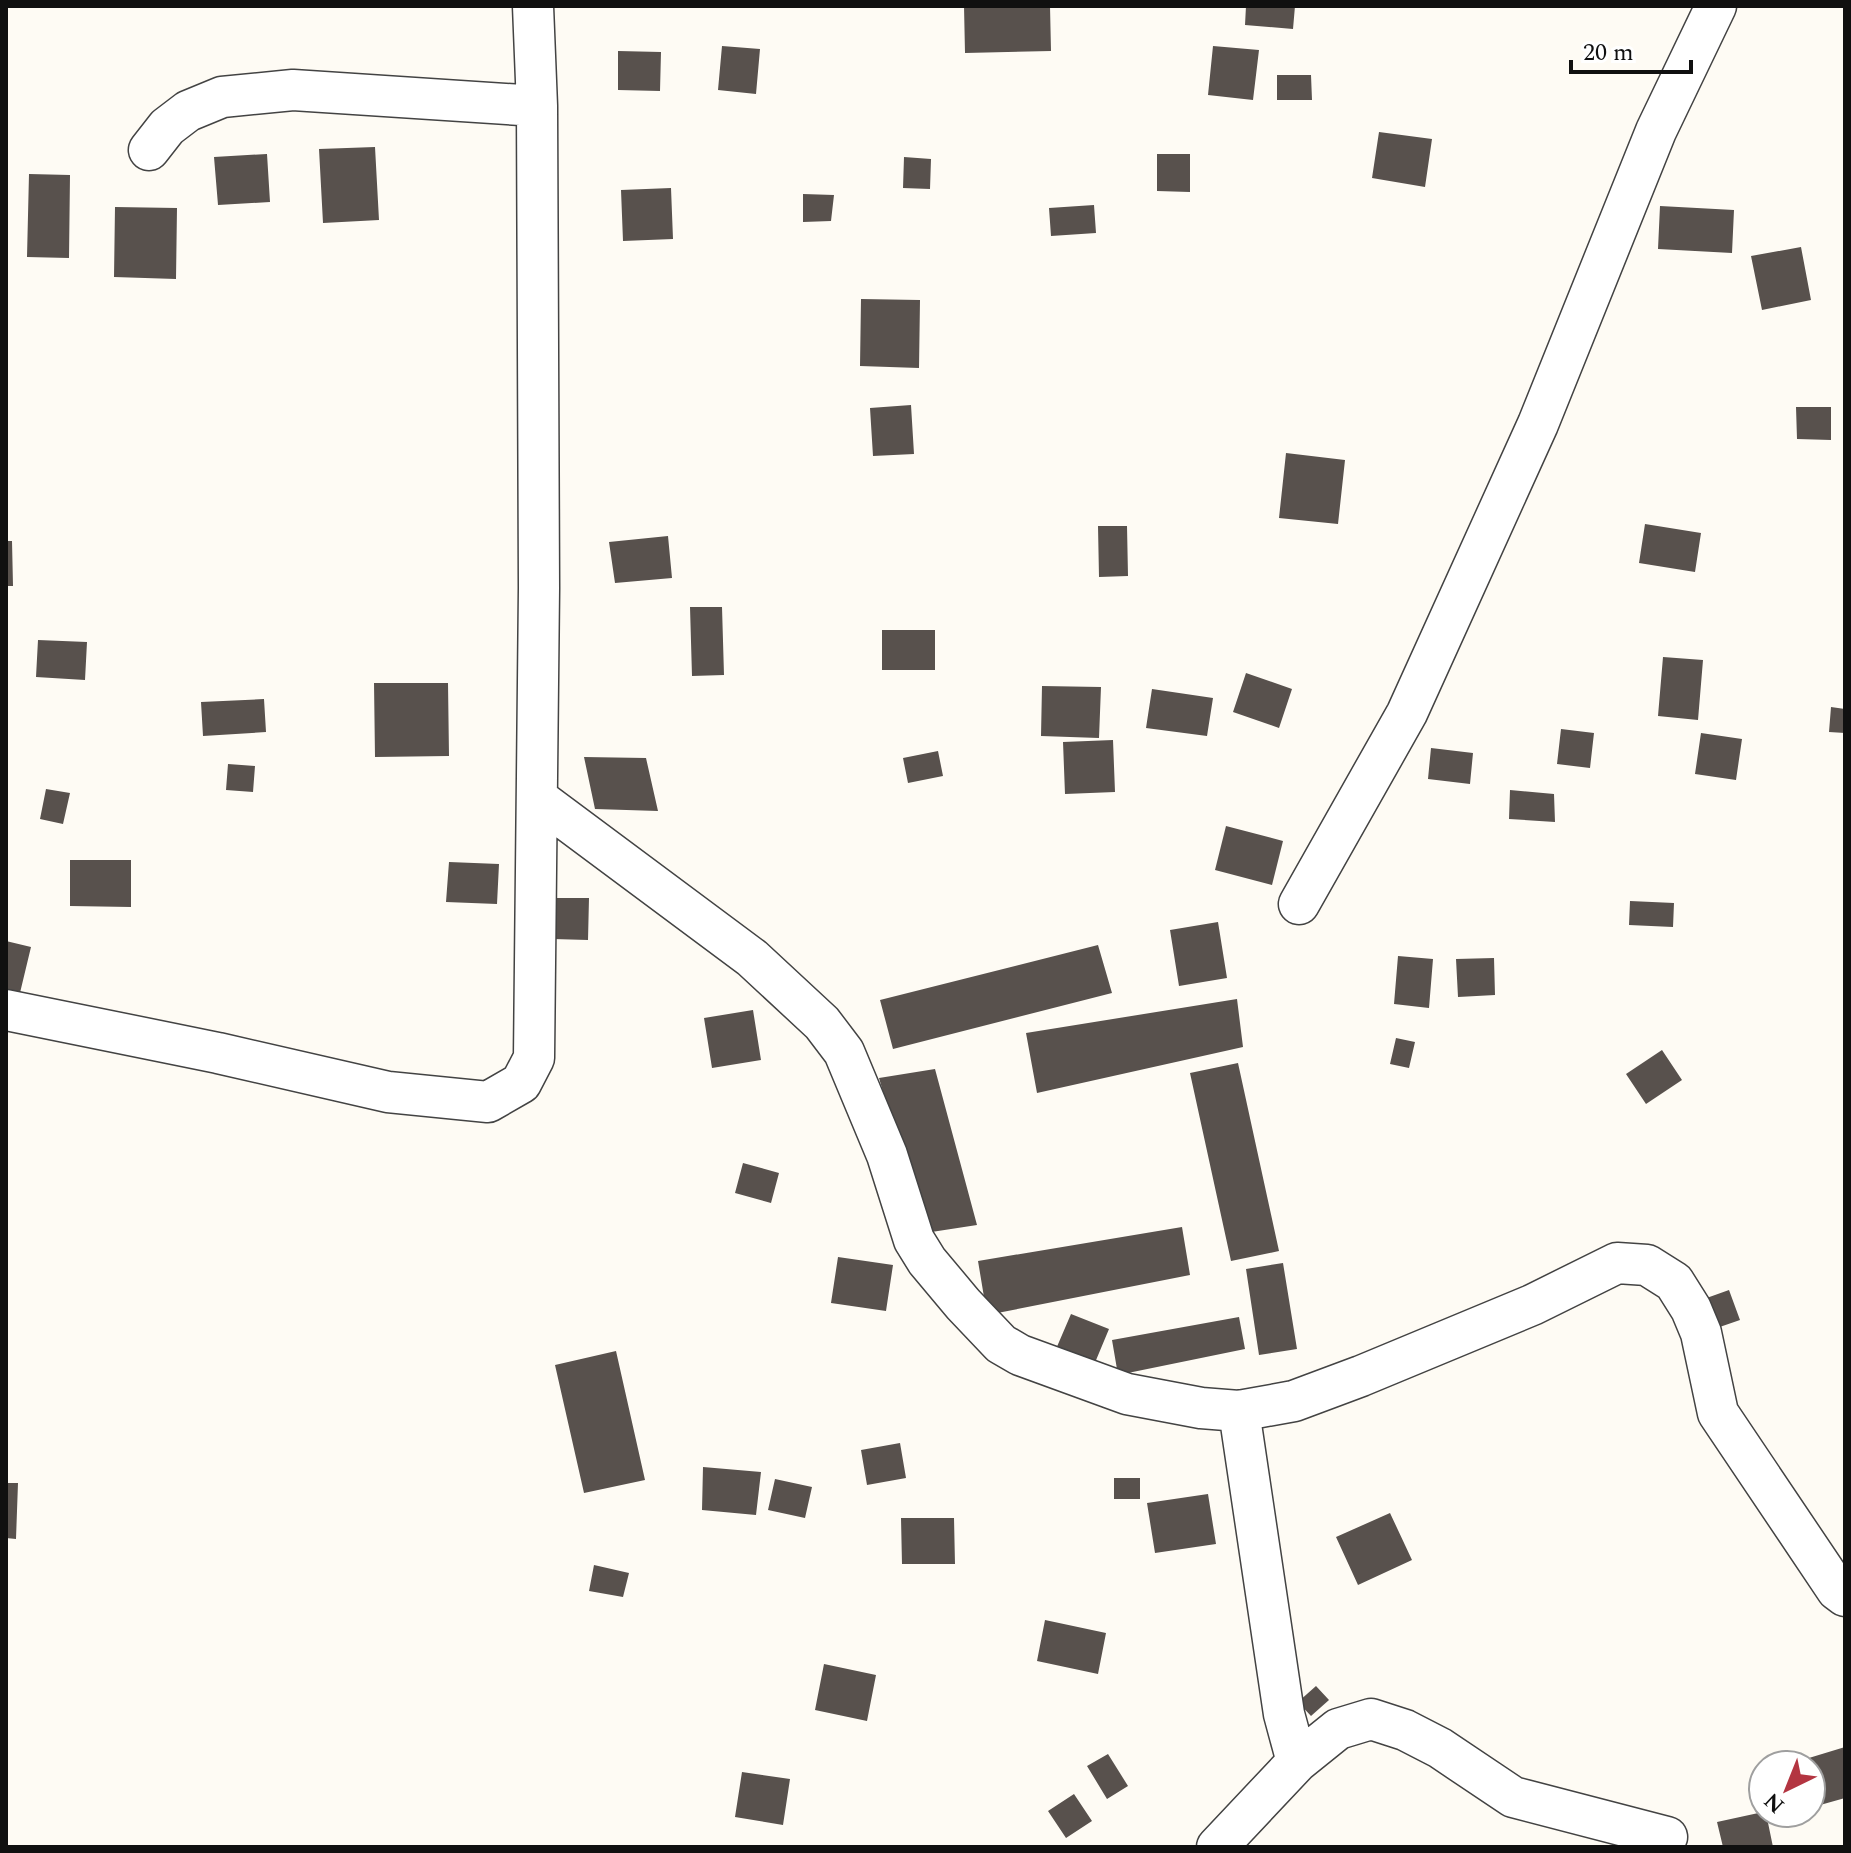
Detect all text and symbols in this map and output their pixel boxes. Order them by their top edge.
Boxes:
scale bar [1571,24,1691,74]
text: 20 m [1583,35,1634,71]
north arrow [1747,1749,1827,1829]
text: N [1757,1784,1792,1821]

